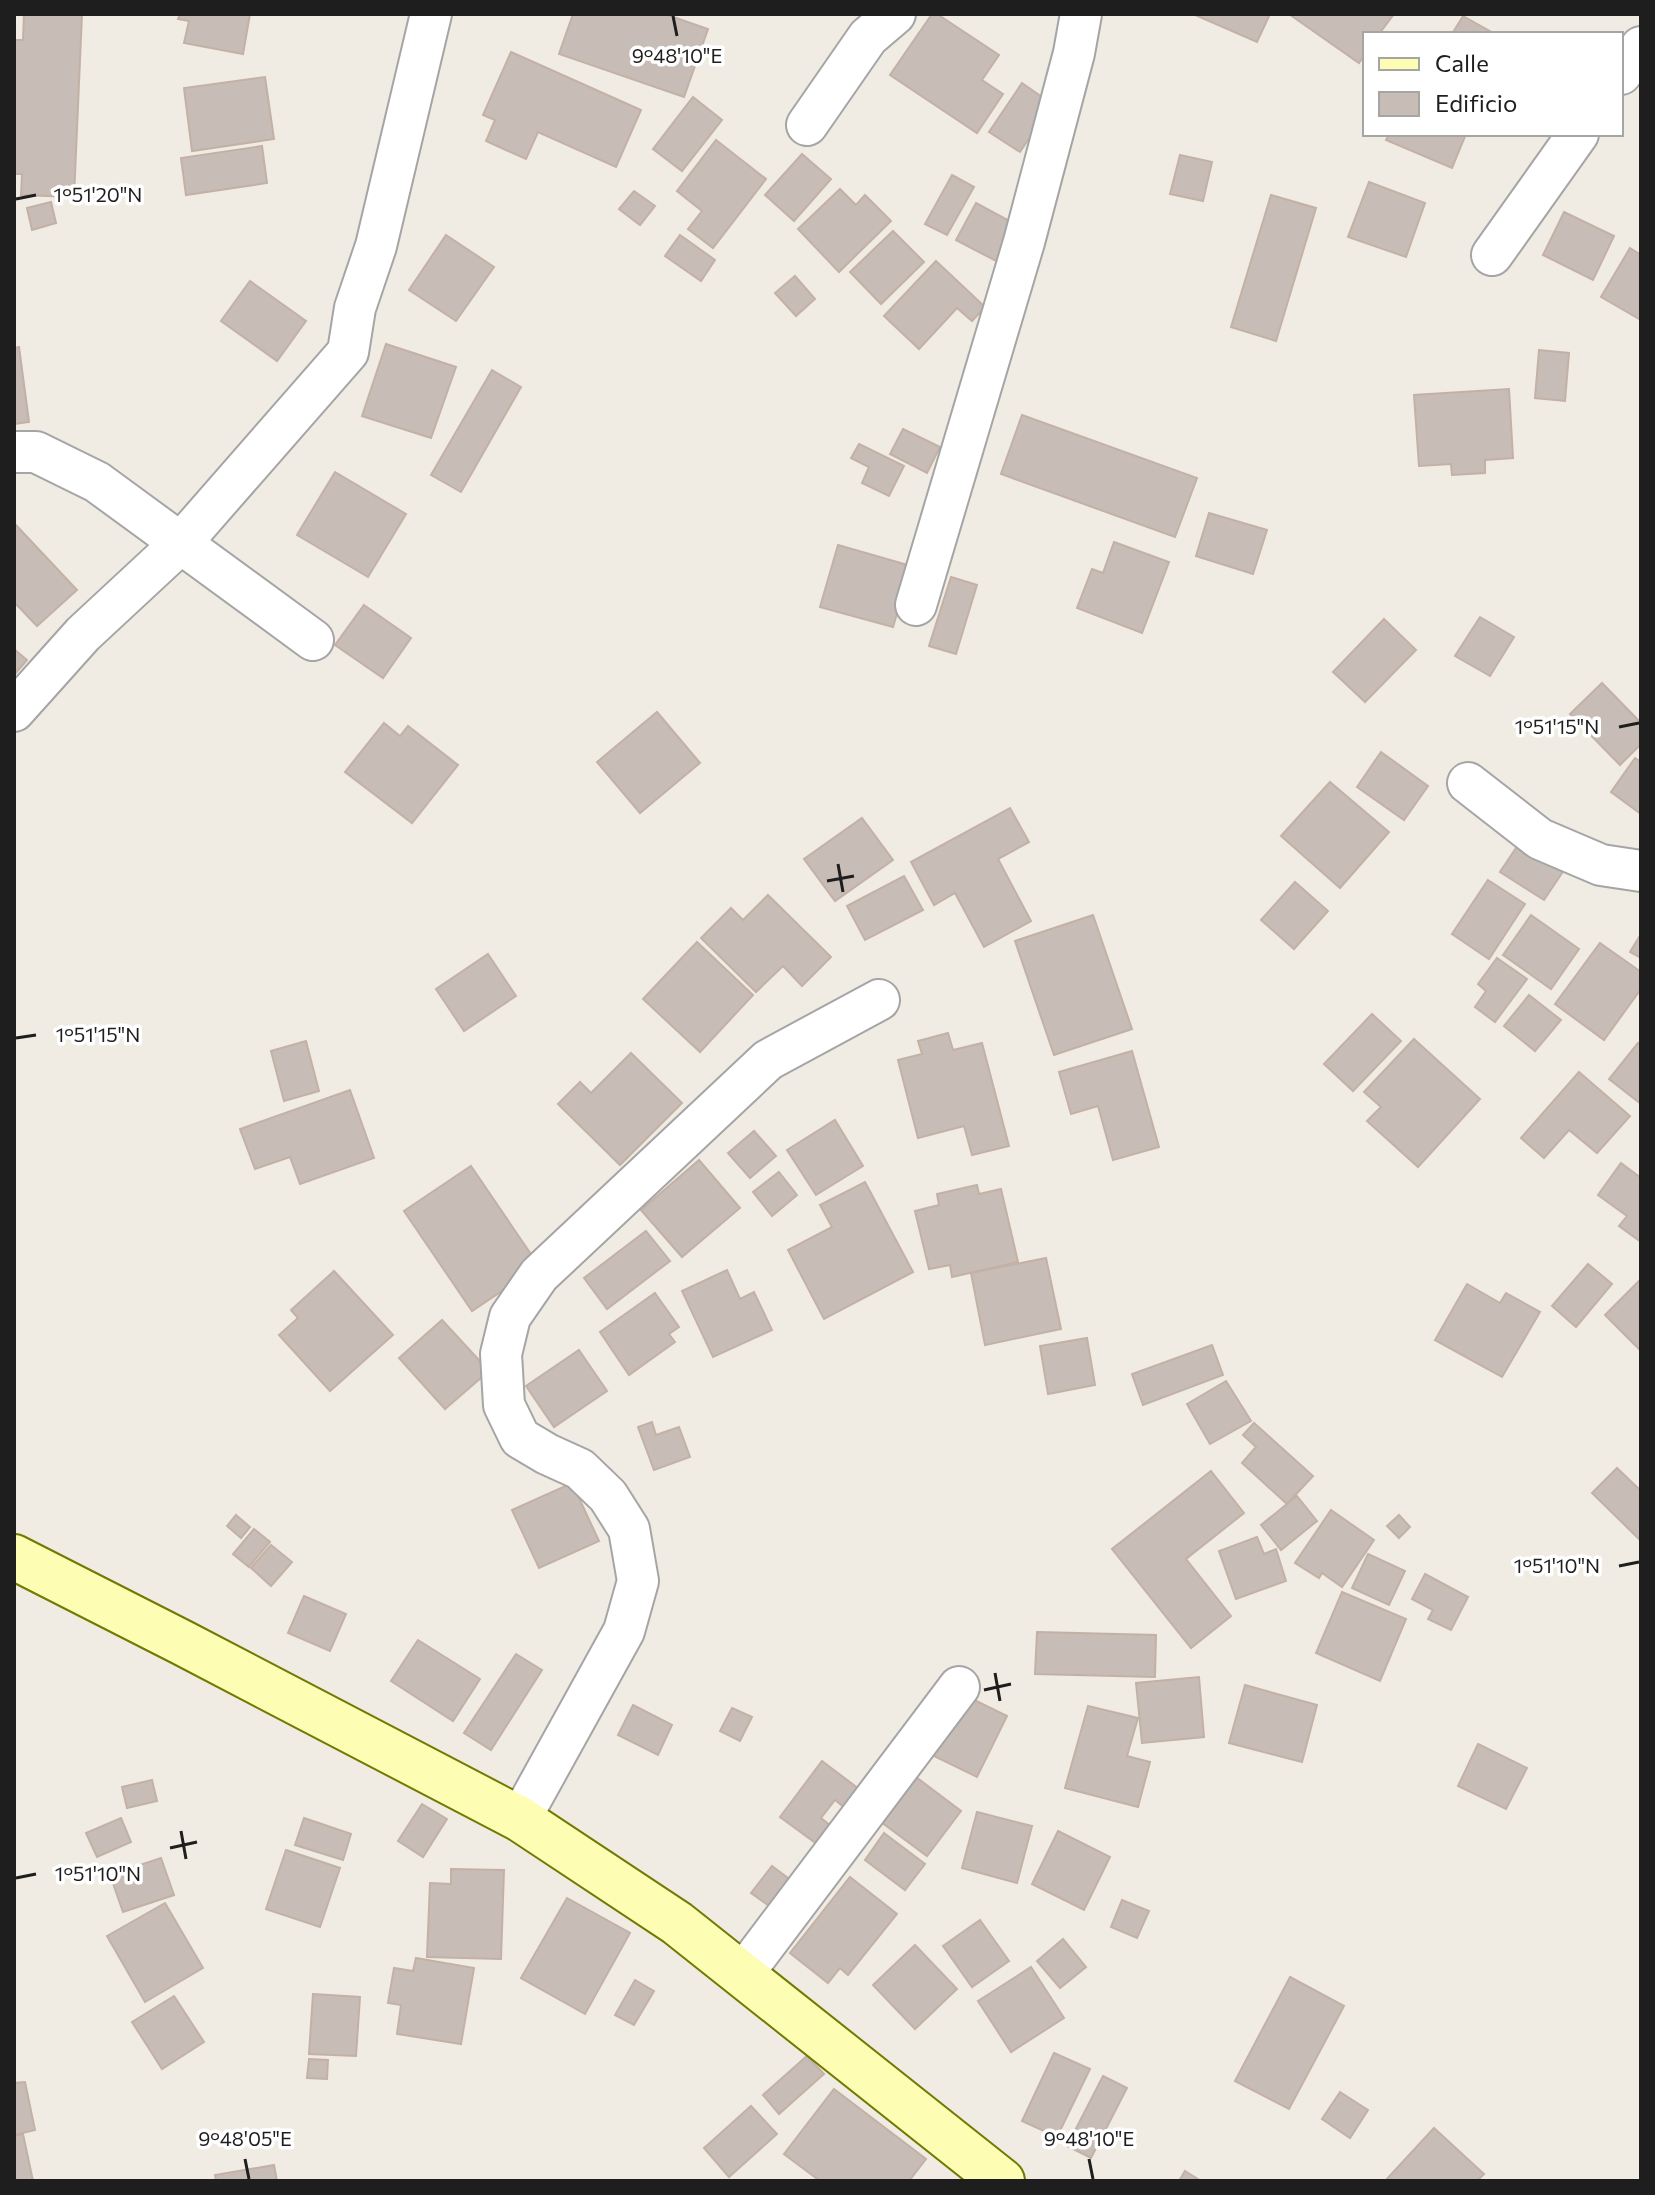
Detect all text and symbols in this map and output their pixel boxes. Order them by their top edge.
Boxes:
legend [1363,32,1623,136]
text: 9°48'10"E [632,43,722,67]
text: Calle [1435,48,1489,77]
text: Edificio [1435,88,1517,117]
text: 1°51'20"N [54,182,142,206]
text: 1°51'15"N [1515,714,1599,738]
text: 1°51'15"N [56,1022,140,1046]
text: 1°51'10"N [1514,1553,1600,1577]
text: 1°51'10"N [55,1861,141,1885]
text: 9°48'05"E [198,2126,292,2150]
text: 9°48'10"E [1044,2126,1134,2150]

